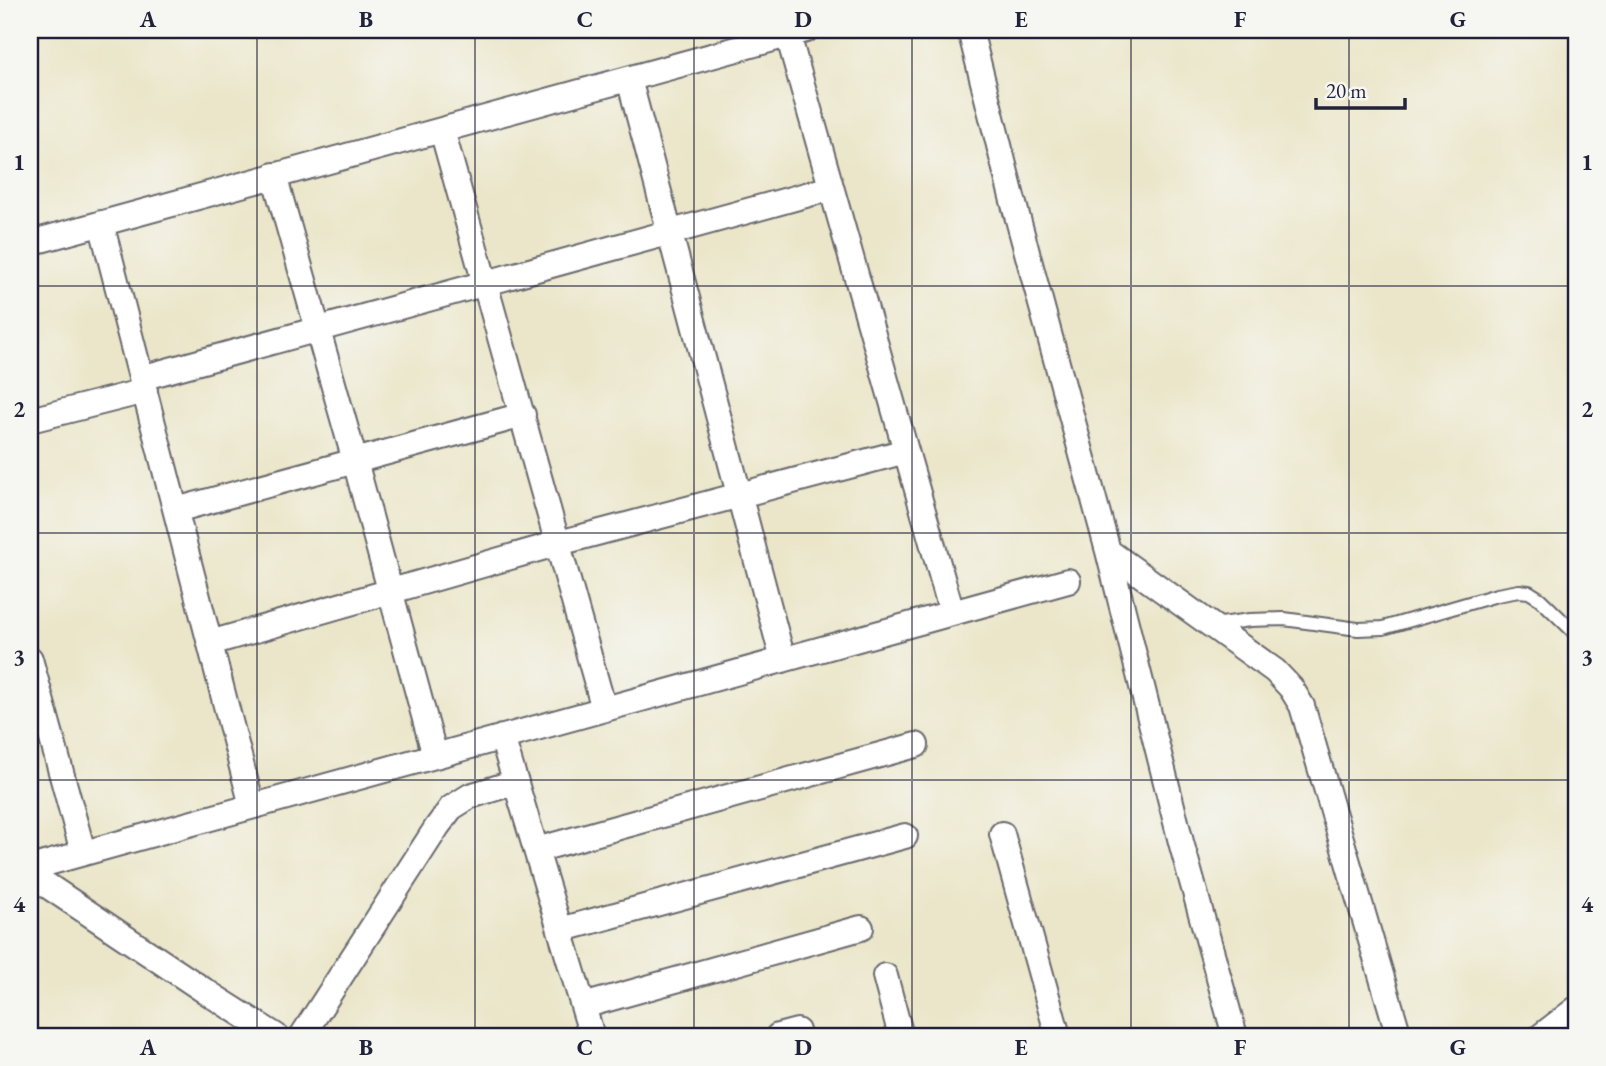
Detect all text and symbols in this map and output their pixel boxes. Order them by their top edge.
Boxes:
text: A [139,4,157,34]
text: B [359,4,373,34]
text: C [577,4,593,34]
text: D [794,4,812,34]
text: E [1014,4,1028,34]
text: F [1234,4,1247,34]
text: G [1450,4,1466,34]
scale bar [1316,66,1405,110]
text: 20 m [1326,77,1367,104]
text: 1 [13,147,25,177]
text: 1 [1581,147,1593,177]
text: 2 [13,394,25,424]
text: 2 [1581,394,1593,424]
text: 3 [13,642,25,672]
text: 3 [1581,642,1593,672]
text: 4 [13,889,26,919]
text: 4 [1581,889,1594,919]
text: A [139,1032,157,1062]
text: B [359,1032,373,1062]
text: C [577,1032,593,1062]
text: D [794,1032,812,1062]
text: E [1014,1032,1028,1062]
text: F [1234,1032,1247,1062]
text: G [1450,1032,1466,1062]

